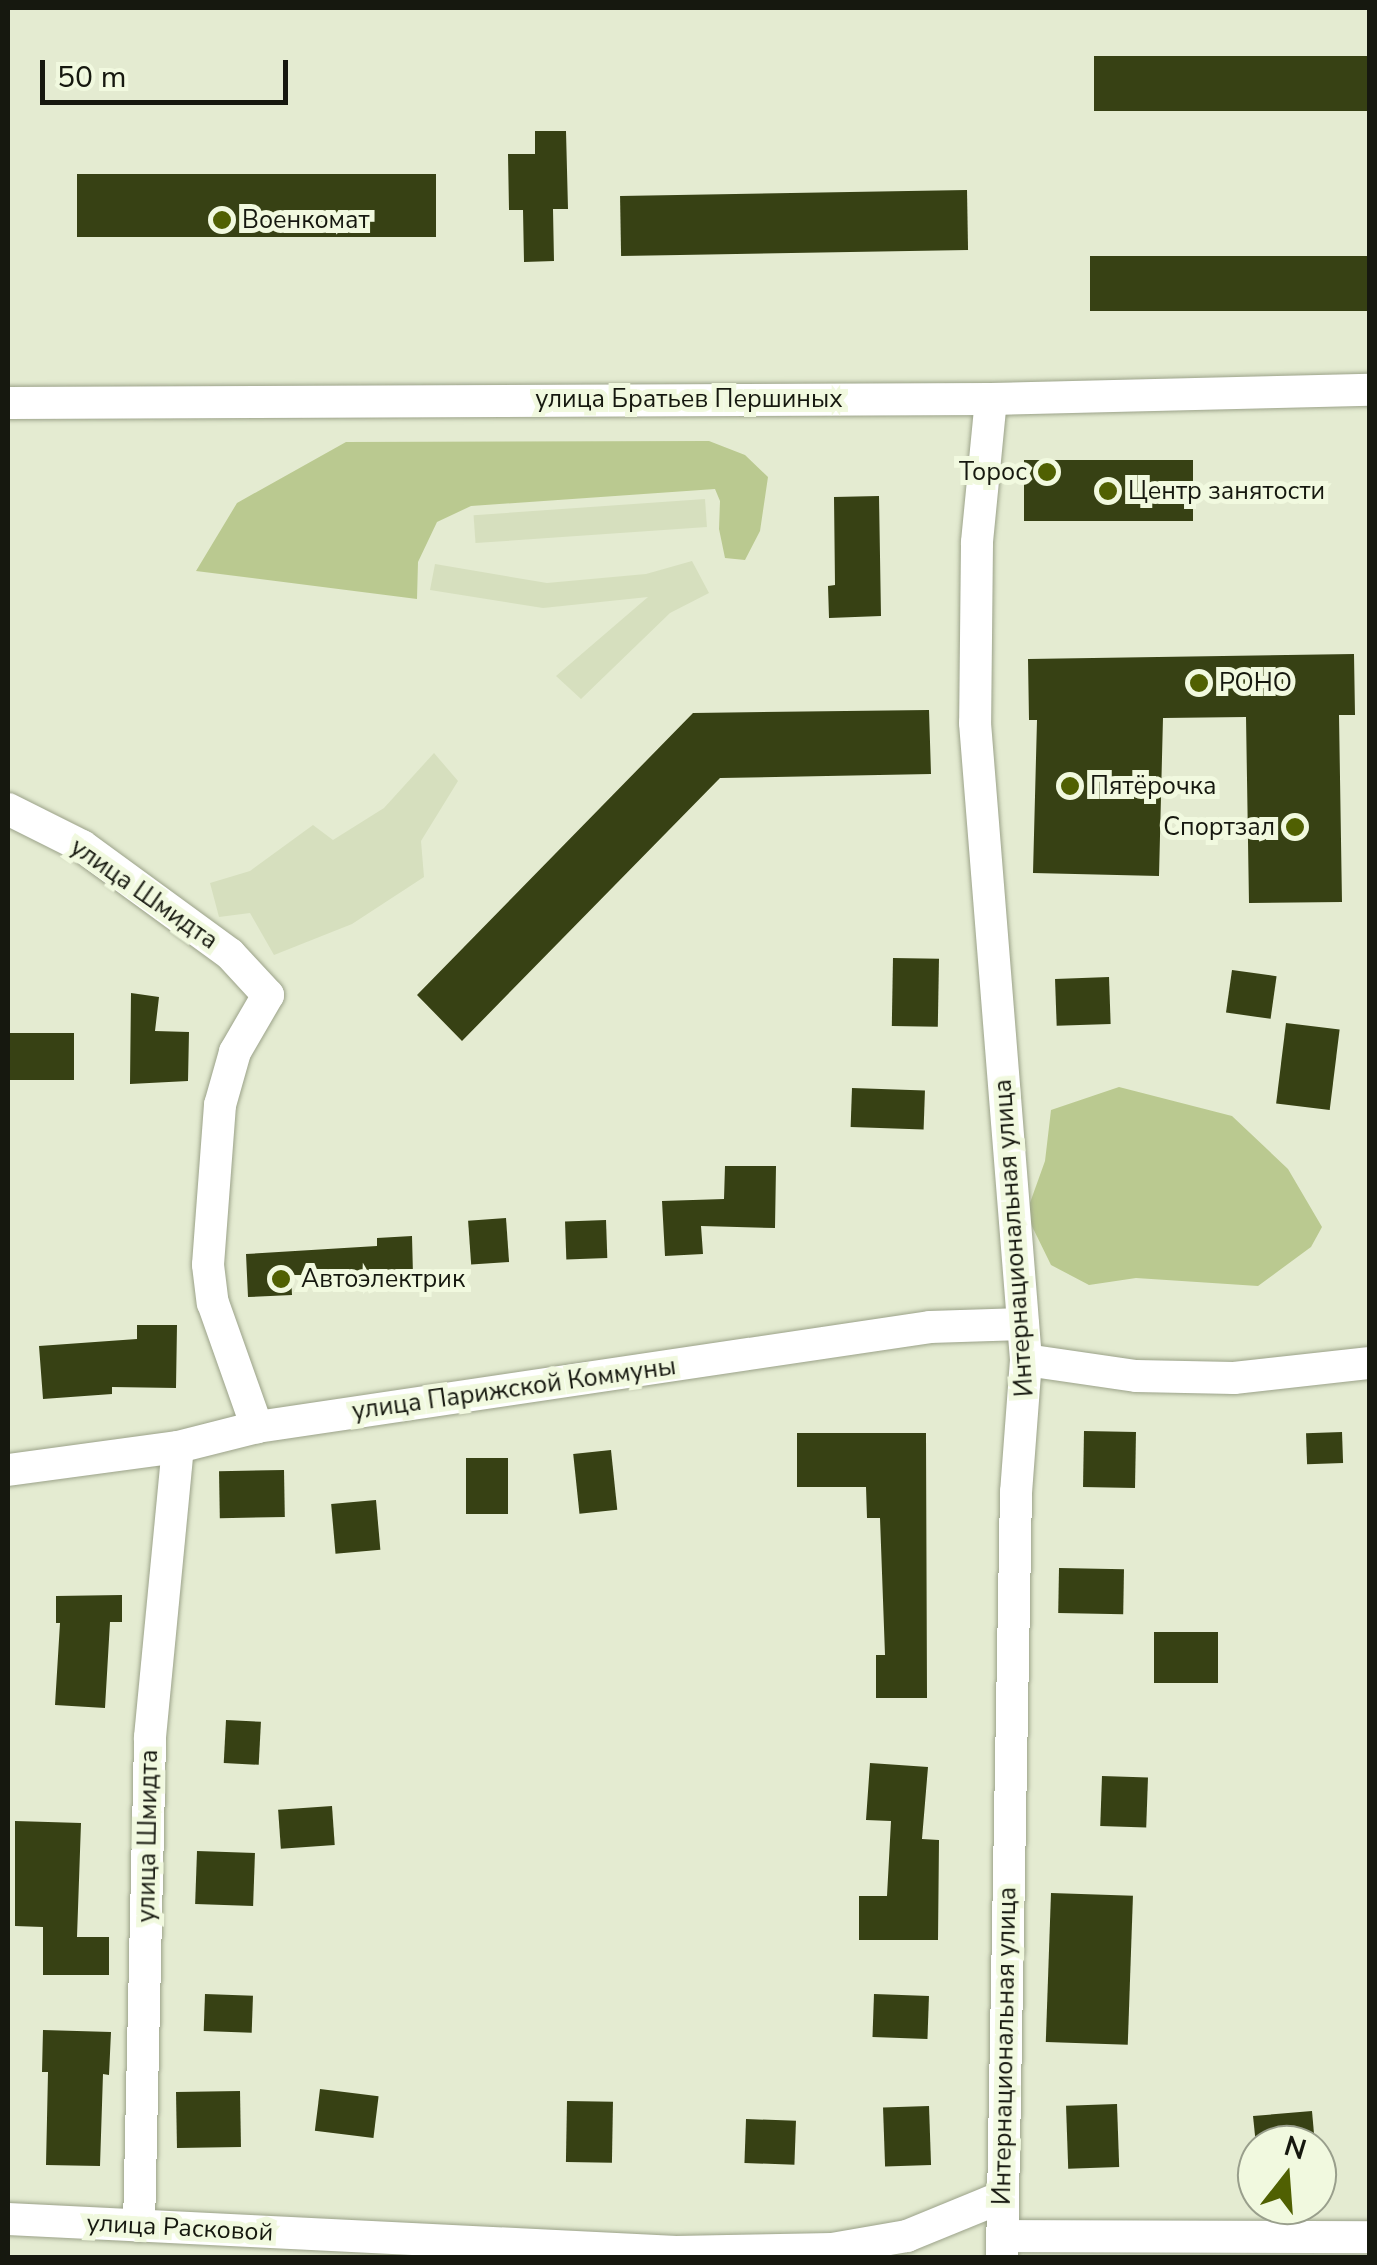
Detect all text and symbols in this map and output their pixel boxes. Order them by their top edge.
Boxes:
scale bar [45,40,292,102]
text: 50 m [57,57,126,98]
place label: Военкомат [242,205,370,235]
marker: Военкомат [211,209,233,231]
street label: улица Братьев Першиных [535,384,843,414]
place label: Торос [959,457,1027,487]
marker: Торос [1036,461,1058,483]
place label: Центр занятости [1128,476,1325,506]
marker: Центр занятости [1097,480,1119,502]
place label: РОНО [1219,668,1292,698]
marker: РОНО [1188,672,1210,694]
place label: Пятёрочка [1090,771,1216,801]
marker: Пятёрочка [1059,775,1081,797]
place label: Спортзал [1163,812,1275,842]
marker: Спортзал [1284,816,1306,838]
street label: улица Шмидта [65,832,223,956]
street label: Интернациональная улица [988,1078,1040,1398]
place label: Автоэлектрик [301,1264,465,1294]
marker: Автоэлектрик [270,1268,292,1290]
street label: улица Парижской Коммуны [350,1351,678,1427]
street label: улица Шмидта [131,1749,165,1923]
street label: Интернациональная улица [987,1887,1023,2205]
north arrow [1237,2125,1337,2225]
text: N [1280,2127,1311,2169]
street label: улица Расковой [86,2208,274,2248]

